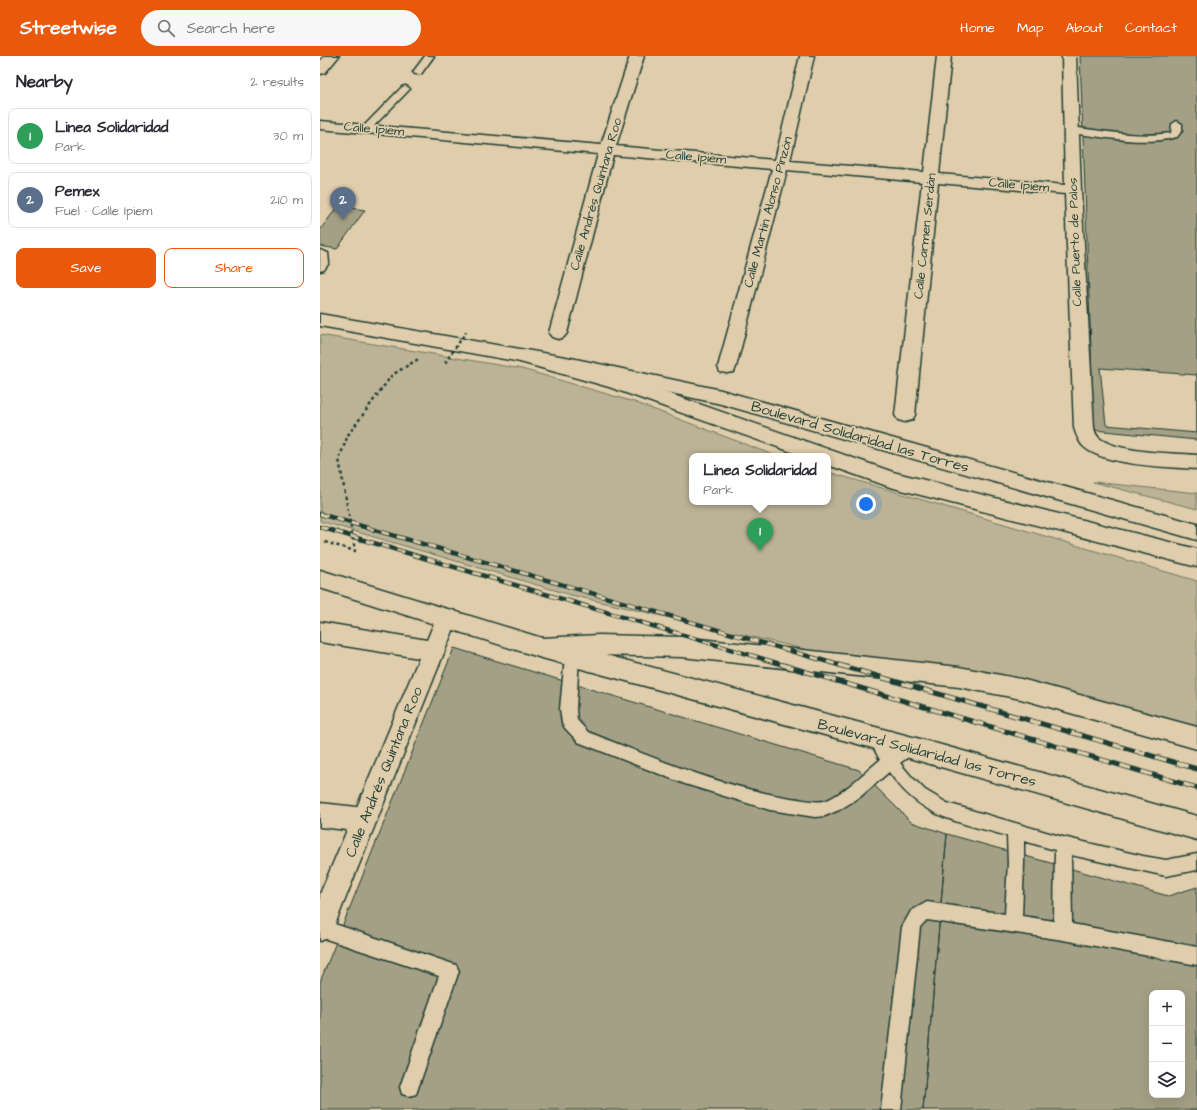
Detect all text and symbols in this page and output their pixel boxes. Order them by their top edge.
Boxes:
search box [141,10,421,46]
text: Streetwise [20,15,117,42]
icon: search [155,17,177,39]
text: Search here [187,18,275,39]
text: Home [960,18,995,38]
text: Map [1017,18,1043,38]
text: About [1065,18,1103,38]
text: Contact [1125,18,1177,38]
text: Nearby [16,70,73,94]
text: 2 results [250,73,304,91]
street label: Calle Andrés Quintana Roo [566,115,627,272]
text: Linea Solidaridad [55,117,169,138]
street label: Calle Ipiem [343,117,406,141]
text: 1 [29,127,31,145]
text: 30 m [273,127,303,145]
street label: Calle Martín Alonso Pinzón [739,134,797,290]
text: Park [55,138,85,156]
street label: Calle Ipiem [665,145,728,169]
street label: Calle Carmen Serdán [909,172,941,300]
street label: Calle Ipiem [988,173,1051,197]
street label: Calle Puerto de Palos [1064,177,1086,307]
text: Pemex [55,181,100,202]
pin: 2 [330,187,356,220]
text: 2 [26,191,34,209]
text: 210 m [270,191,303,209]
text: Fuel · Calle Ipiem [55,202,152,220]
button: Save [16,248,156,288]
button: Share [164,248,304,288]
street label: Boulevard Solidaridad las Torres [749,396,972,478]
popup [689,453,831,505]
text: Linea Solidaridad [703,460,817,481]
text: Park [703,481,733,499]
your location [856,494,876,514]
pin: 1 [747,518,773,551]
street label: Calle Andrés Quintana Roo [340,683,428,860]
street label: Boulevard Solidaridad las Torres [815,714,1039,792]
map controls [1149,990,1185,1098]
button: + [1149,990,1185,1026]
button: − [1149,1026,1185,1062]
button: layers [1149,1062,1185,1098]

